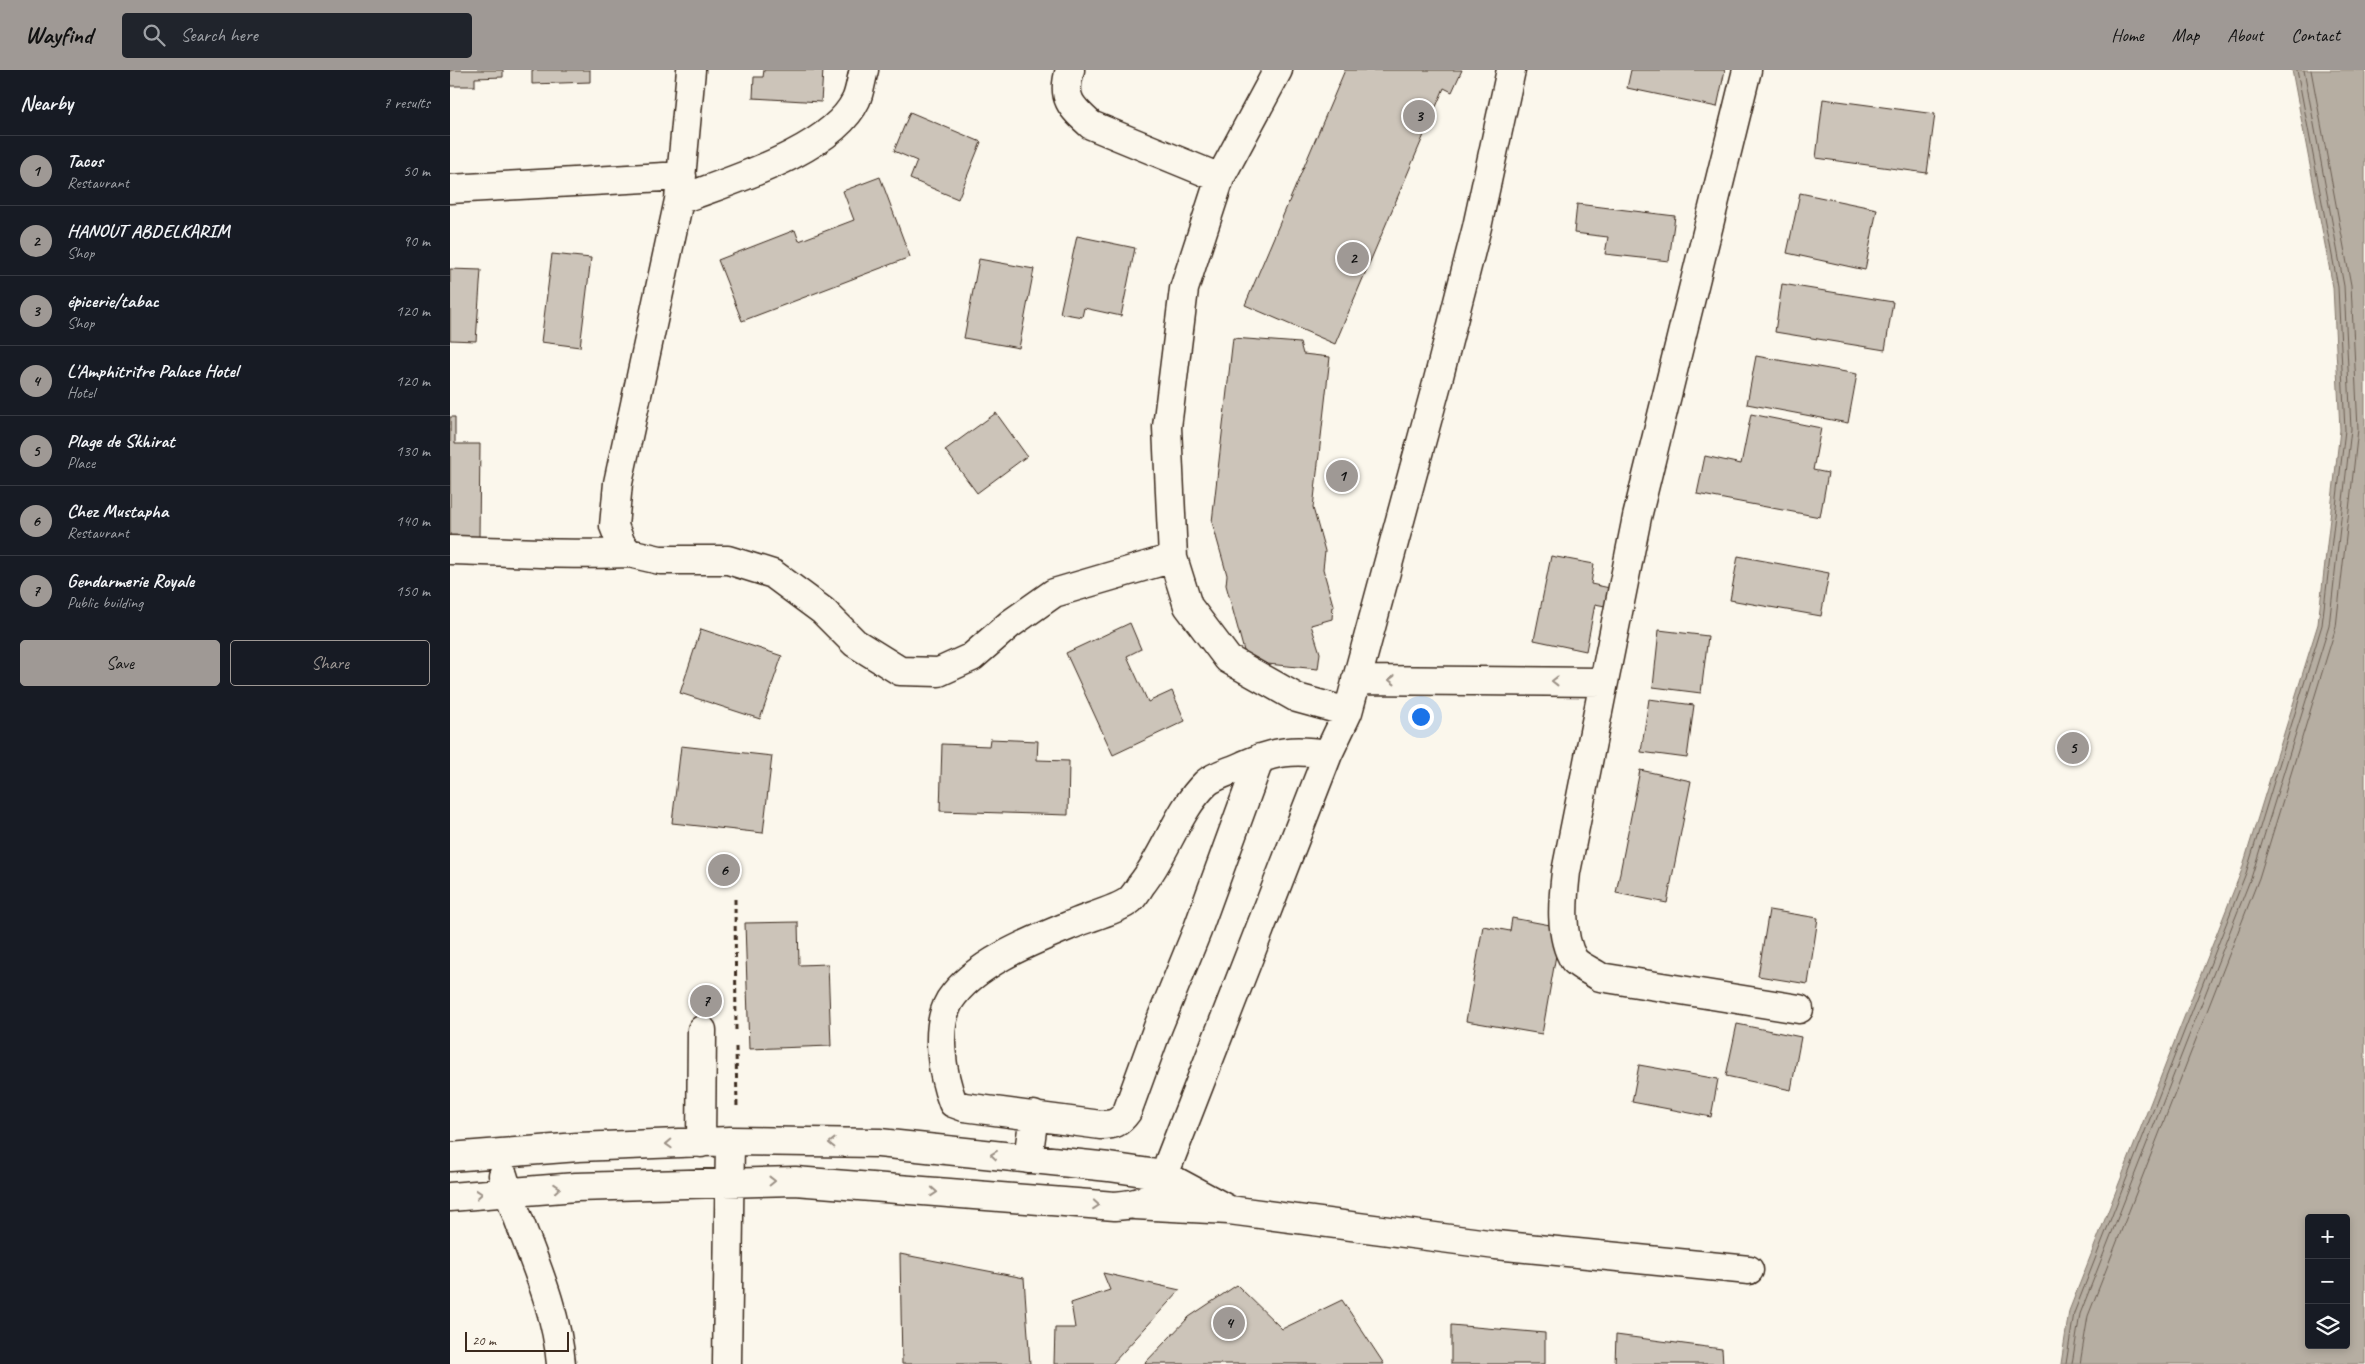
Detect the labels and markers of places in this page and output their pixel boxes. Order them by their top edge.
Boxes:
pin: 3 [1403,97,1435,135]
pin: 2 [1337,239,1369,277]
pin: 1 [1326,457,1358,495]
pin: 5 [2057,729,2089,767]
pin: 6 [708,851,740,889]
pin: 7 [690,982,722,1020]
pin: 4 [1213,1304,1245,1342]

